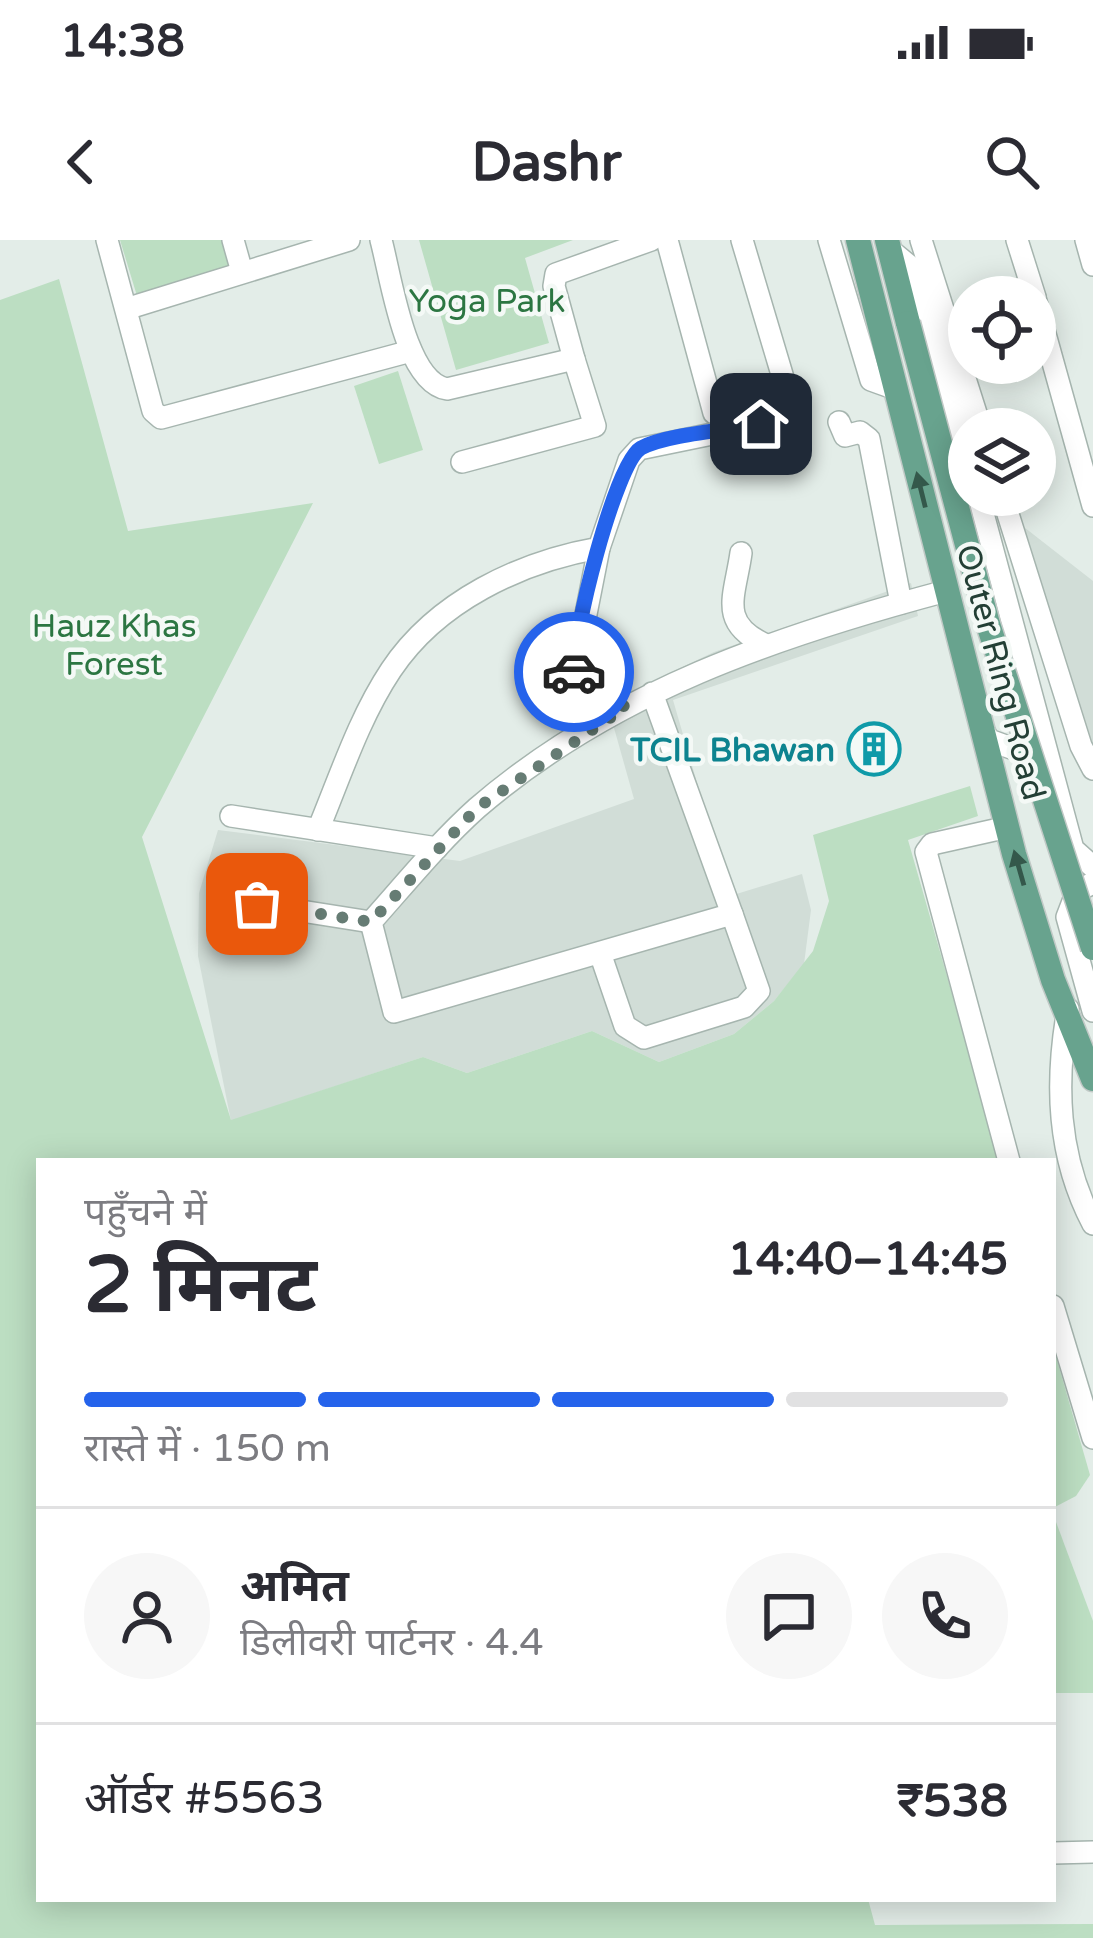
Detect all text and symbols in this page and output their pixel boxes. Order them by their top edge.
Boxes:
text: 14:38 [60,15,185,69]
icon: back [48,129,114,195]
icon: search [979,129,1045,195]
text: Dashr [472,130,621,195]
map controls [948,276,1056,516]
button: locate [948,276,1056,384]
park label: Yoga Park [408,282,566,321]
pin [710,373,812,475]
icon: home [728,391,794,457]
button: layers [948,408,1056,516]
one-way arrow [911,472,930,509]
street label: Outer Ring Road [948,540,1053,804]
park label: Hauz Khas Forest [31,607,197,684]
courier [514,612,634,732]
icon: car [541,639,607,705]
building icon: TCIL Bhawan [846,721,902,777]
place label: TCIL Bhawan [629,731,835,770]
one-way arrow [1009,849,1027,886]
pin [206,853,308,955]
icon: bag [224,871,290,937]
text: पहुँचने में [84,1189,207,1236]
text: 14:40–14:45 [728,1233,1008,1287]
text: 2 मिनट [84,1239,317,1333]
text: रास्ते में · 150 m [84,1425,331,1472]
button: person [84,1553,210,1679]
button: chat [726,1553,852,1679]
button: phone [882,1553,1008,1679]
text: अमित [240,1560,349,1614]
text: डिलीवरी पार्टनर · 4.4 [240,1619,544,1666]
text: ऑर्डर #5563 [84,1772,325,1826]
text: ₹538 [897,1775,1008,1829]

